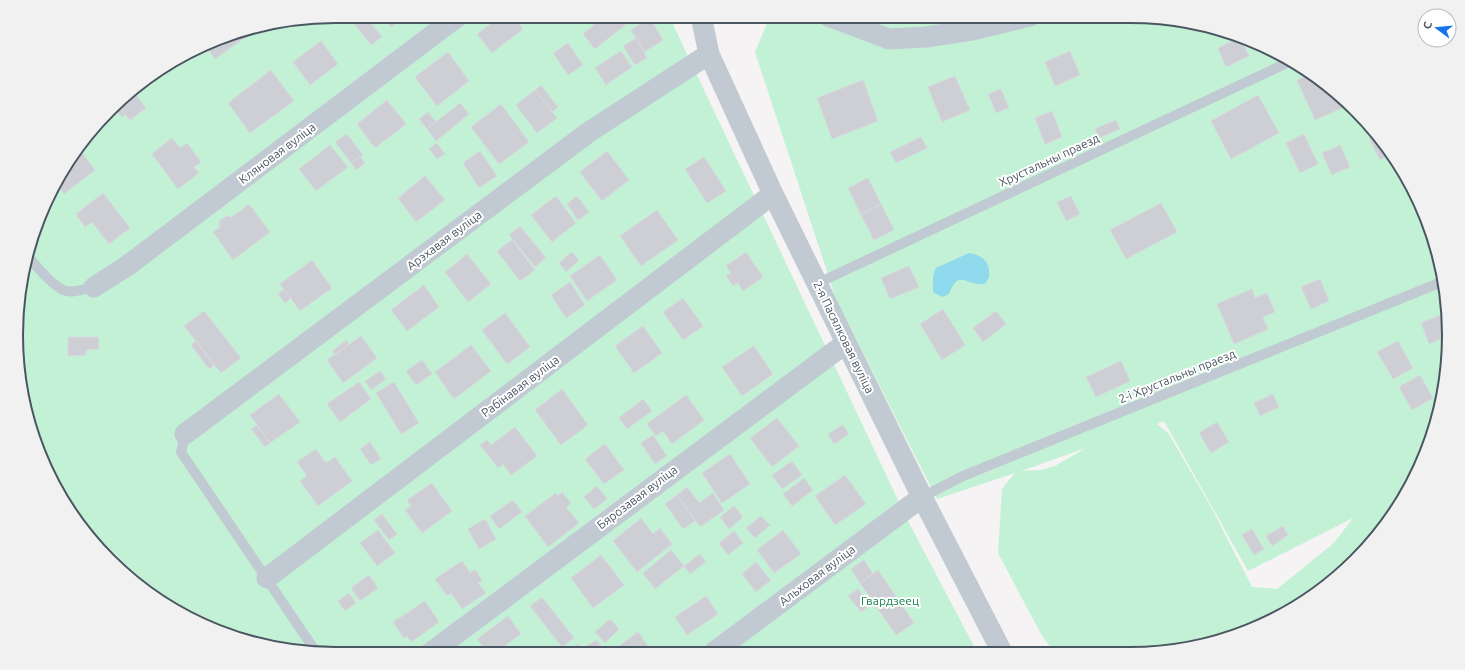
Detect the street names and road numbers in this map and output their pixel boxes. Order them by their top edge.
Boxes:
street label: Кляновая вуліца [236,120,318,186]
street label: Хрустальны праезд [997,131,1101,189]
street label: Арэхавая вуліца [404,208,484,272]
street label: 2-я Пасялковая вуліца [811,279,877,395]
street label: 2-і Хрустальны праезд [1117,347,1237,405]
street label: Рабінавая вуліца [479,353,561,419]
street label: Бярозавая вуліца [594,463,680,531]
street label: Альховая вуліца [777,542,857,608]

